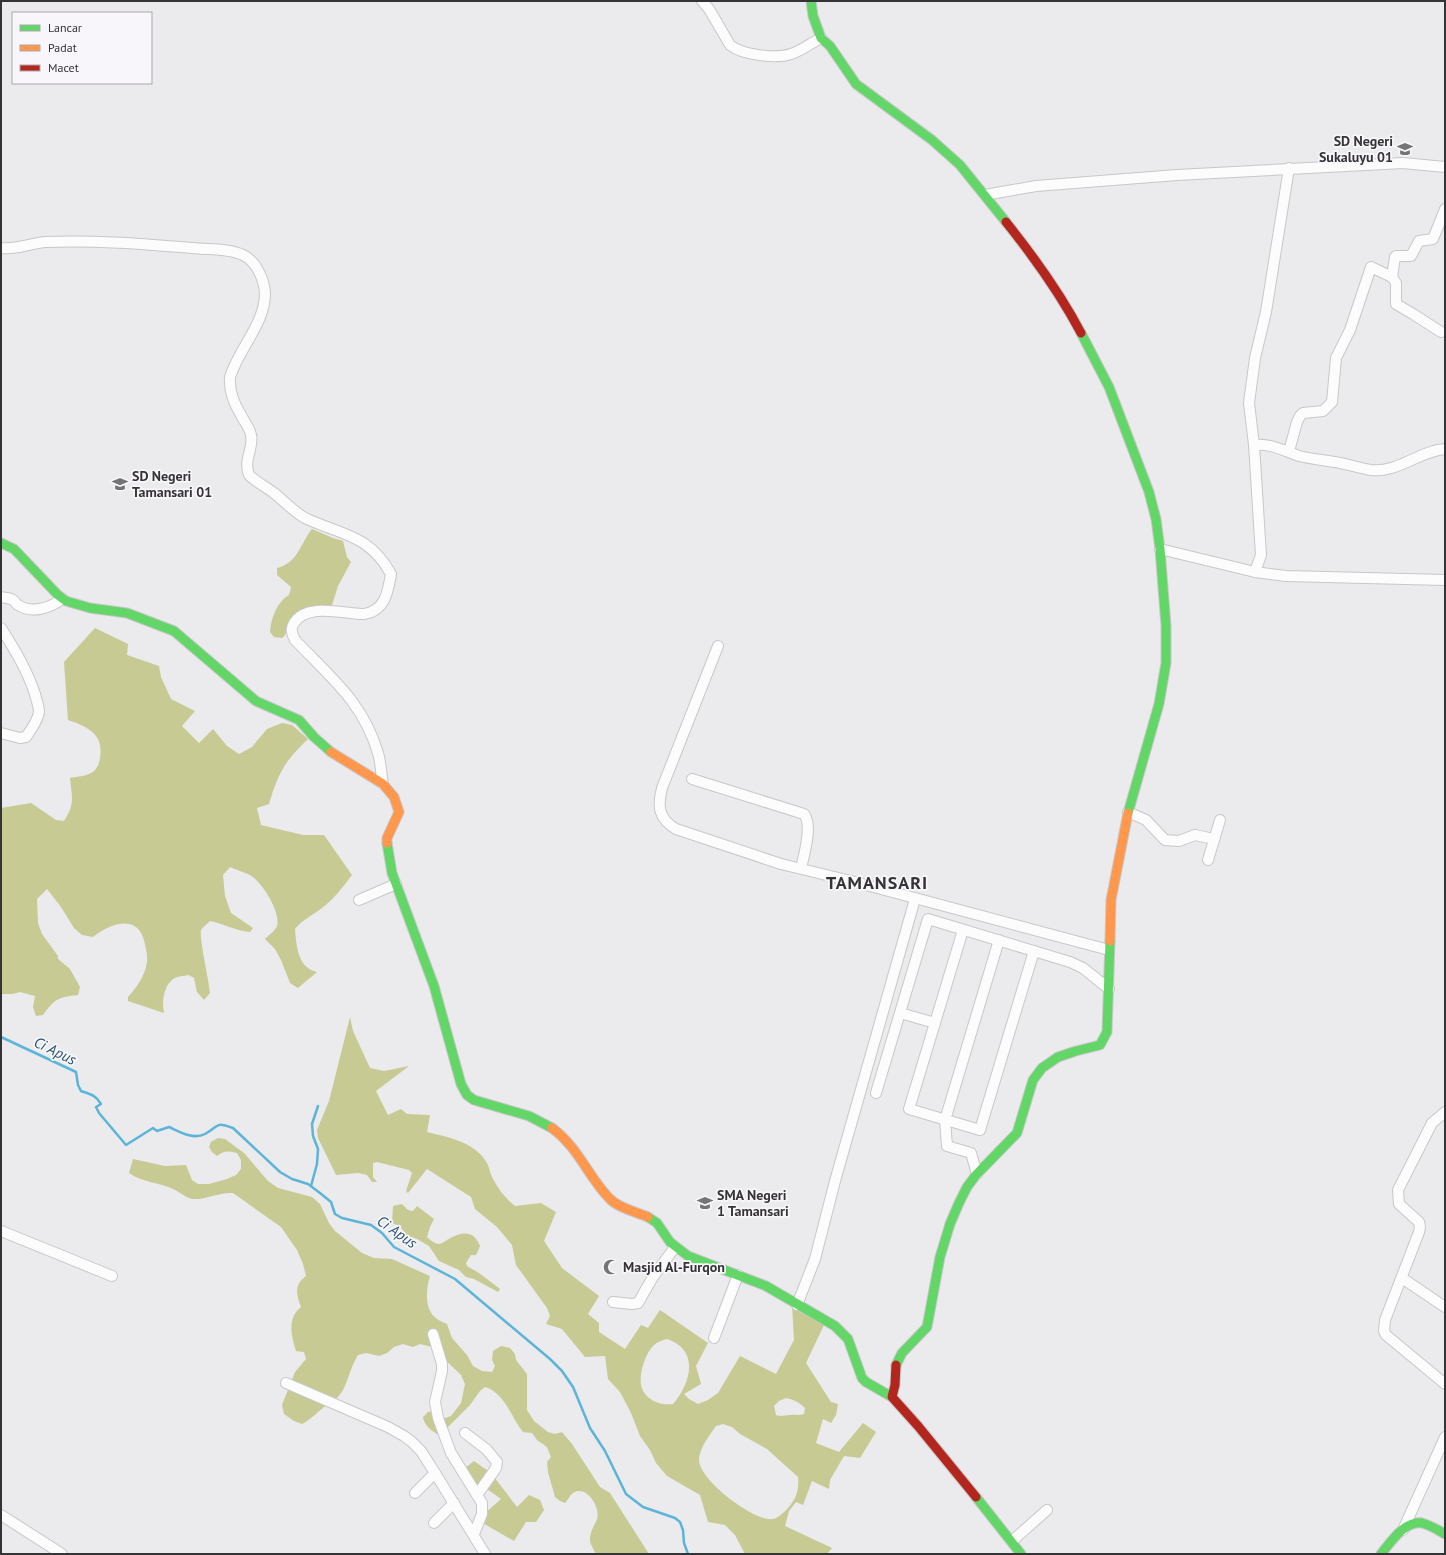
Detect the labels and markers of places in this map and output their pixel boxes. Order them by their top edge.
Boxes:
place label: SD Negeri Sukaluyu 01 [1319,132,1393,166]
school or university icon: SD Negeri Sukaluyu 01 [1396,140,1414,158]
place label: SD Negeri Tamansari 01 [132,467,212,501]
school or university icon: SD Negeri Tamansari 01 [111,475,129,493]
place label: SMA Negeri 1 Tamansari [717,1186,789,1220]
school or university icon: SMA Negeri 1 Tamansari [696,1194,714,1212]
mosque icon: Masjid Al-Furqon [602,1258,620,1276]
place label: Masjid Al-Furqon [623,1258,725,1276]

